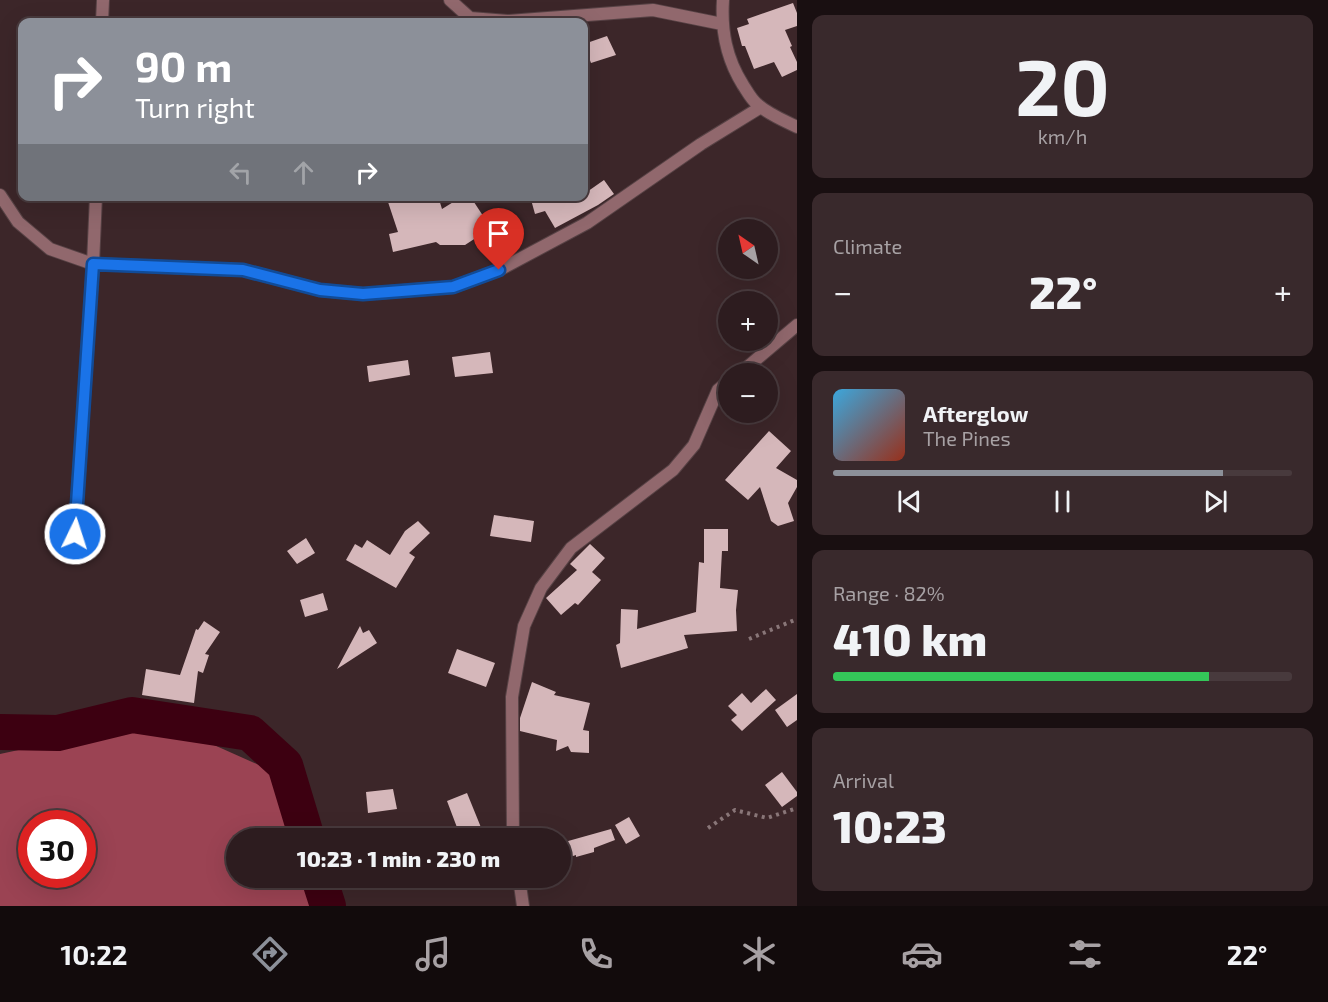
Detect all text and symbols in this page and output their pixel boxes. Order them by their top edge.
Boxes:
text: 20 [1015,38,1110,132]
text: 90 m [135,40,232,90]
icon: right [36,42,114,120]
text: Turn right [135,91,255,123]
text: km/h [1038,124,1087,148]
icon: left [224,156,257,189]
icon: ahead [287,156,320,189]
icon: right [350,156,383,189]
pin [473,208,524,270]
icon: arrive [482,217,515,250]
north arrow [718,219,778,279]
map controls [718,219,778,423]
text: Climate [833,234,902,258]
text: 22° [1029,264,1097,318]
text: − [833,271,852,311]
text: + [1274,271,1292,311]
button: + [718,291,778,351]
button: − [718,363,778,423]
text: Afterglow [923,400,1028,426]
text: The Pines [923,426,1011,450]
icon: previous [893,485,926,518]
icon: pause [1046,485,1079,518]
icon: next [1199,485,1232,518]
position arrow [43,502,107,566]
text: Range · 82% [833,581,945,605]
text: 410 km [833,611,987,665]
text: Arrival [833,768,894,792]
text: 10:23 [833,798,947,852]
speed limit sign: 30 [18,810,96,888]
text: 10:23 · 1 min · 230 m [297,845,500,871]
icon: directions [249,933,291,975]
icon: music [412,933,454,975]
icon: phone [575,933,617,975]
icon: climate [738,933,780,975]
icon: car [901,933,943,975]
icon: filters [1064,933,1106,975]
text: 10:22 [61,938,128,970]
text: 22° [1227,938,1267,970]

